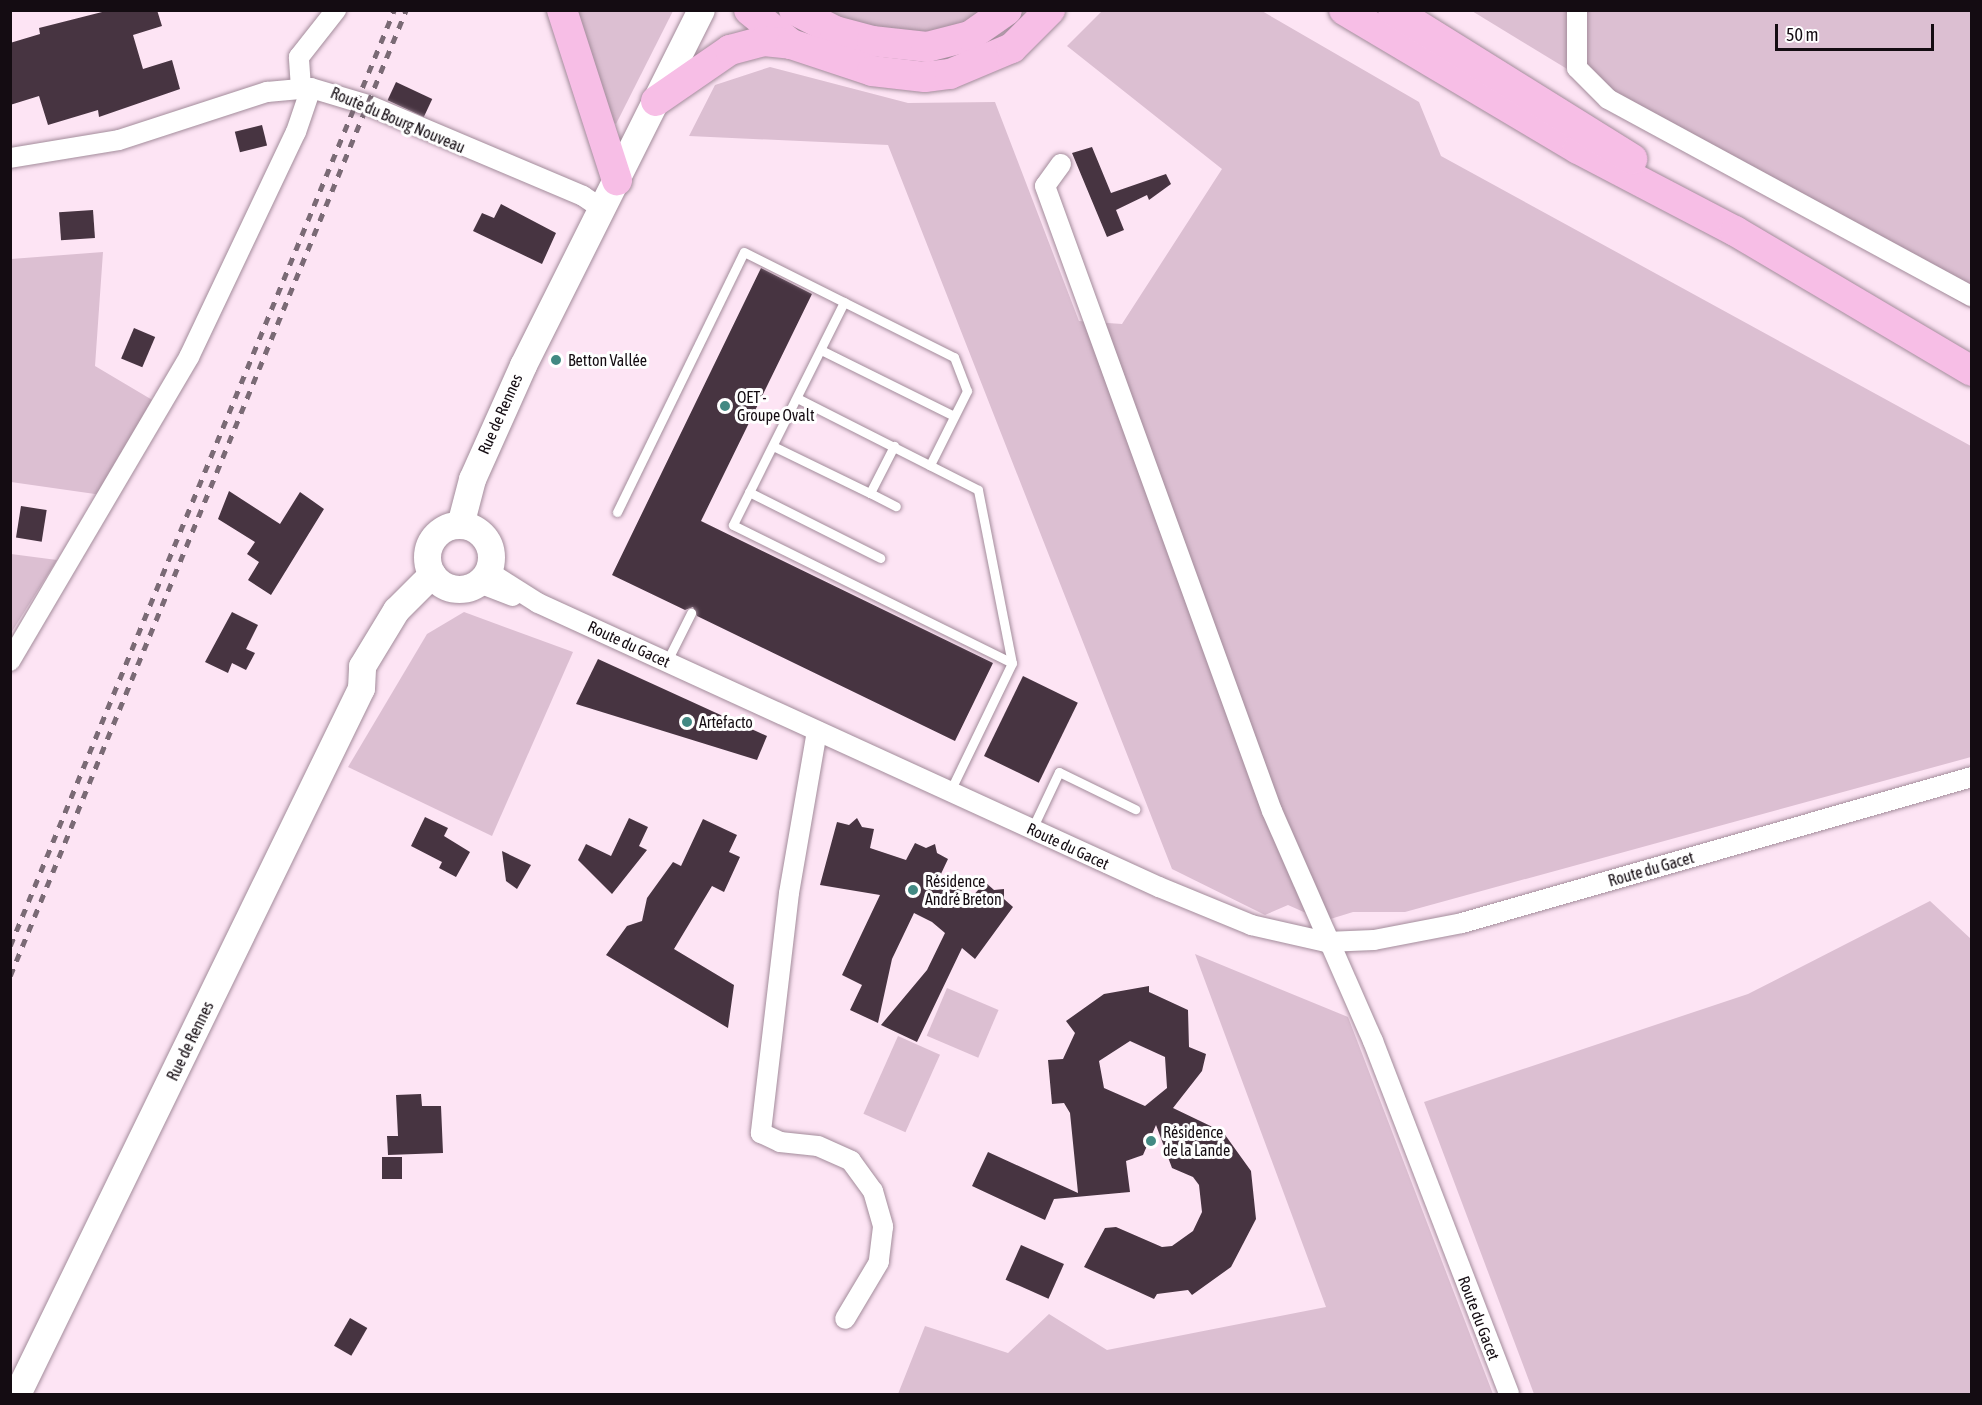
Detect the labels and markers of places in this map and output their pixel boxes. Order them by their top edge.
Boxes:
place label: Betton Vallée [568,350,647,370]
marker: Betton Vallée [549,353,563,367]
place label: OET - Groupe Ovalt [737,387,815,425]
marker: OET - Groupe Ovalt [718,399,732,413]
place label: Artefacto [699,712,753,732]
marker: Artefacto [680,715,694,729]
place label: Résidence André Breton [925,871,1002,909]
marker: Résidence André Breton [906,883,920,897]
place label: Résidence de la Lande [1163,1122,1230,1160]
marker: Résidence de la Lande [1144,1134,1158,1148]

